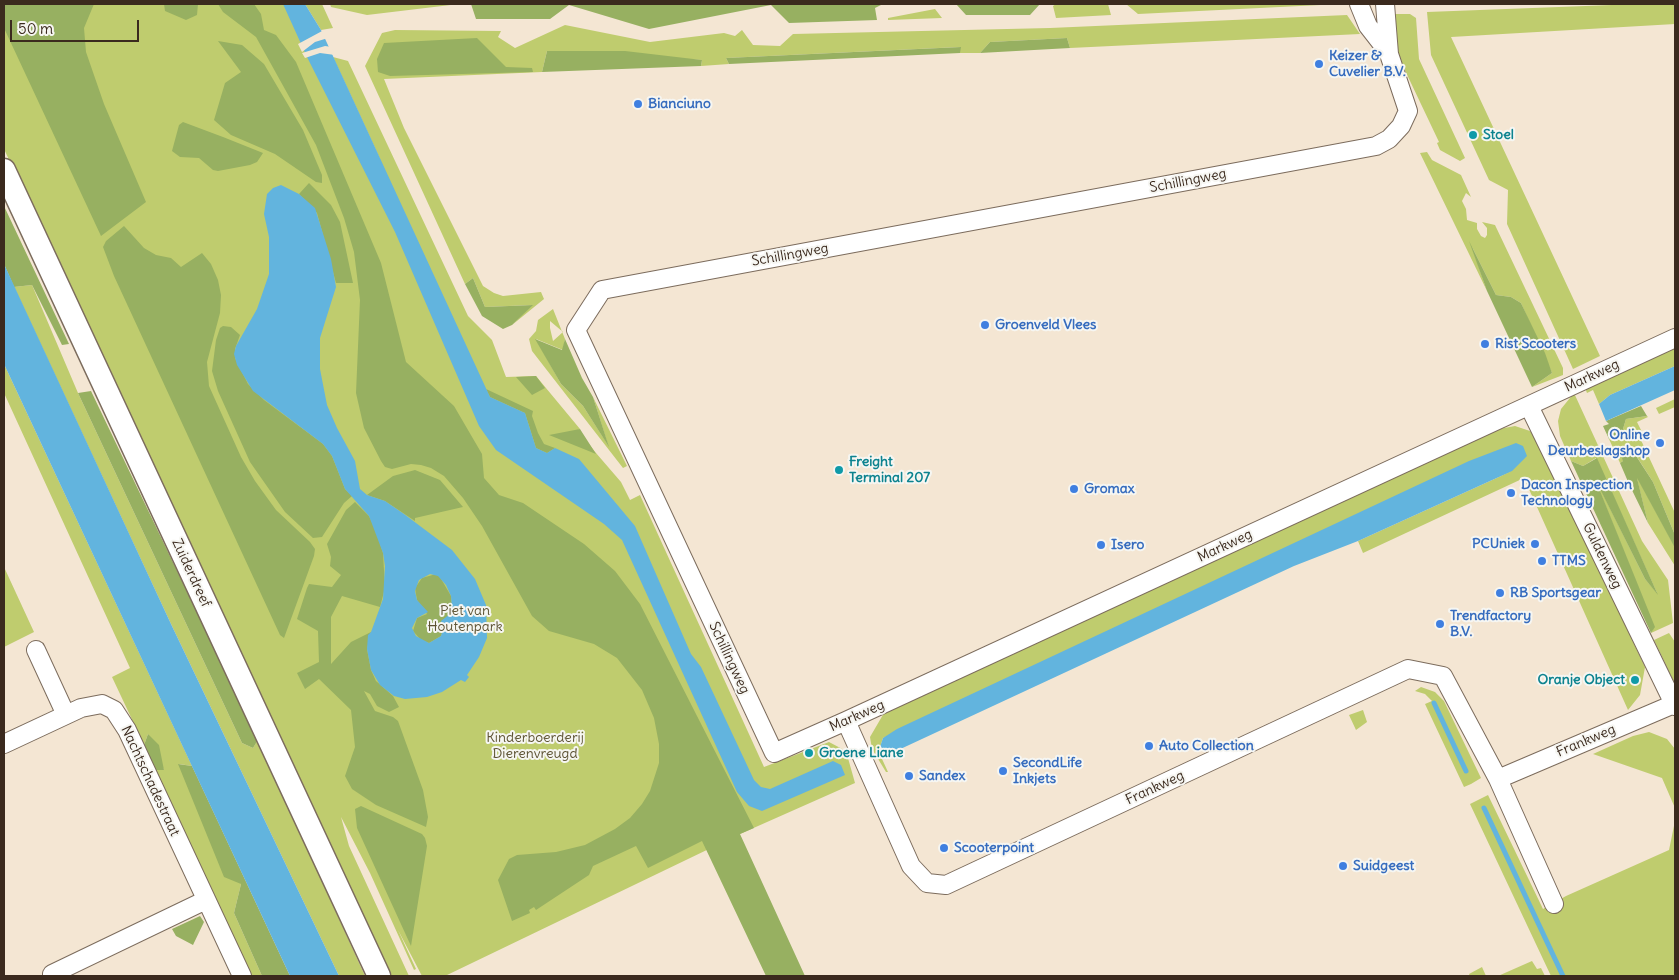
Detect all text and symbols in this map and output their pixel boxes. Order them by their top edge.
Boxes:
scale bar [12,10,141,42]
text: 50 m [18,19,53,38]
place label: Keizer & Cuvelier B.V. [1329,48,1406,80]
marker: Keizer & Cuvelier B.V. [1313,58,1325,70]
place label: Bianciuno [648,96,711,112]
marker: Bianciuno [632,98,644,110]
place label: Stoel [1483,127,1514,143]
marker: Stoel [1467,129,1479,141]
street label: Schillingweg [1148,165,1228,197]
street label: Schillingweg [750,240,830,270]
place label: Groenveld Vlees [995,317,1096,333]
marker: Groenveld Vlees [979,319,991,331]
place label: Rist Scooters [1495,336,1576,352]
marker: Rist Scooters [1479,338,1491,350]
street label: Markweg [1562,356,1622,396]
place label: Online Deurbeslagshop [1548,427,1650,460]
marker: Online Deurbeslagshop [1654,437,1666,449]
place label: Freight Terminal 207 [849,454,930,487]
marker: Freight Terminal 207 [833,464,845,476]
place label: Dacon Inspection Technology [1521,477,1632,510]
place label: Gromax [1084,481,1135,497]
marker: Gromax [1068,483,1080,495]
marker: Dacon Inspection Technology [1505,487,1517,499]
street label: Guldenweg [1579,520,1625,592]
street label: Markweg [1195,526,1255,566]
street label: Zuiderdreef [168,536,214,610]
place label: PCUniek [1472,536,1525,552]
place label: Isero [1111,537,1144,553]
marker: PCUniek [1529,538,1541,550]
marker: Isero [1095,539,1107,551]
place label: TTMS [1552,553,1586,569]
marker: TTMS [1536,555,1548,567]
place label: RB Sportsgear [1510,585,1601,601]
marker: RB Sportsgear [1494,587,1506,599]
park label: Piet van Houtenpark [427,603,503,636]
place label: Trendfactory B.V. [1450,608,1531,640]
marker: Trendfactory B.V. [1434,618,1446,630]
street label: Schillingweg [705,619,753,697]
place label: Oranje Object [1537,672,1625,688]
marker: Oranje Object [1629,674,1641,686]
street label: Markweg [827,696,887,736]
street label: Frankweg [1554,721,1618,761]
street label: Nachtschadestraat [117,723,183,839]
park label: Kinderboerderij Dierenvreugd [486,730,584,762]
place label: Auto Collection [1159,738,1254,754]
marker: Auto Collection [1143,740,1155,752]
place label: Groene Liane [819,745,903,761]
marker: Groene Liane [803,747,815,759]
place label: SecondLife Inkjets [1013,755,1082,788]
marker: SecondLife Inkjets [997,765,1009,777]
street label: Frankweg [1123,767,1187,809]
place label: Sandex [919,768,965,784]
marker: Sandex [903,770,915,782]
place label: Scooterpoint [954,840,1034,856]
marker: Scooterpoint [938,842,950,854]
place label: Suidgeest [1353,858,1414,874]
marker: Suidgeest [1337,860,1349,872]

